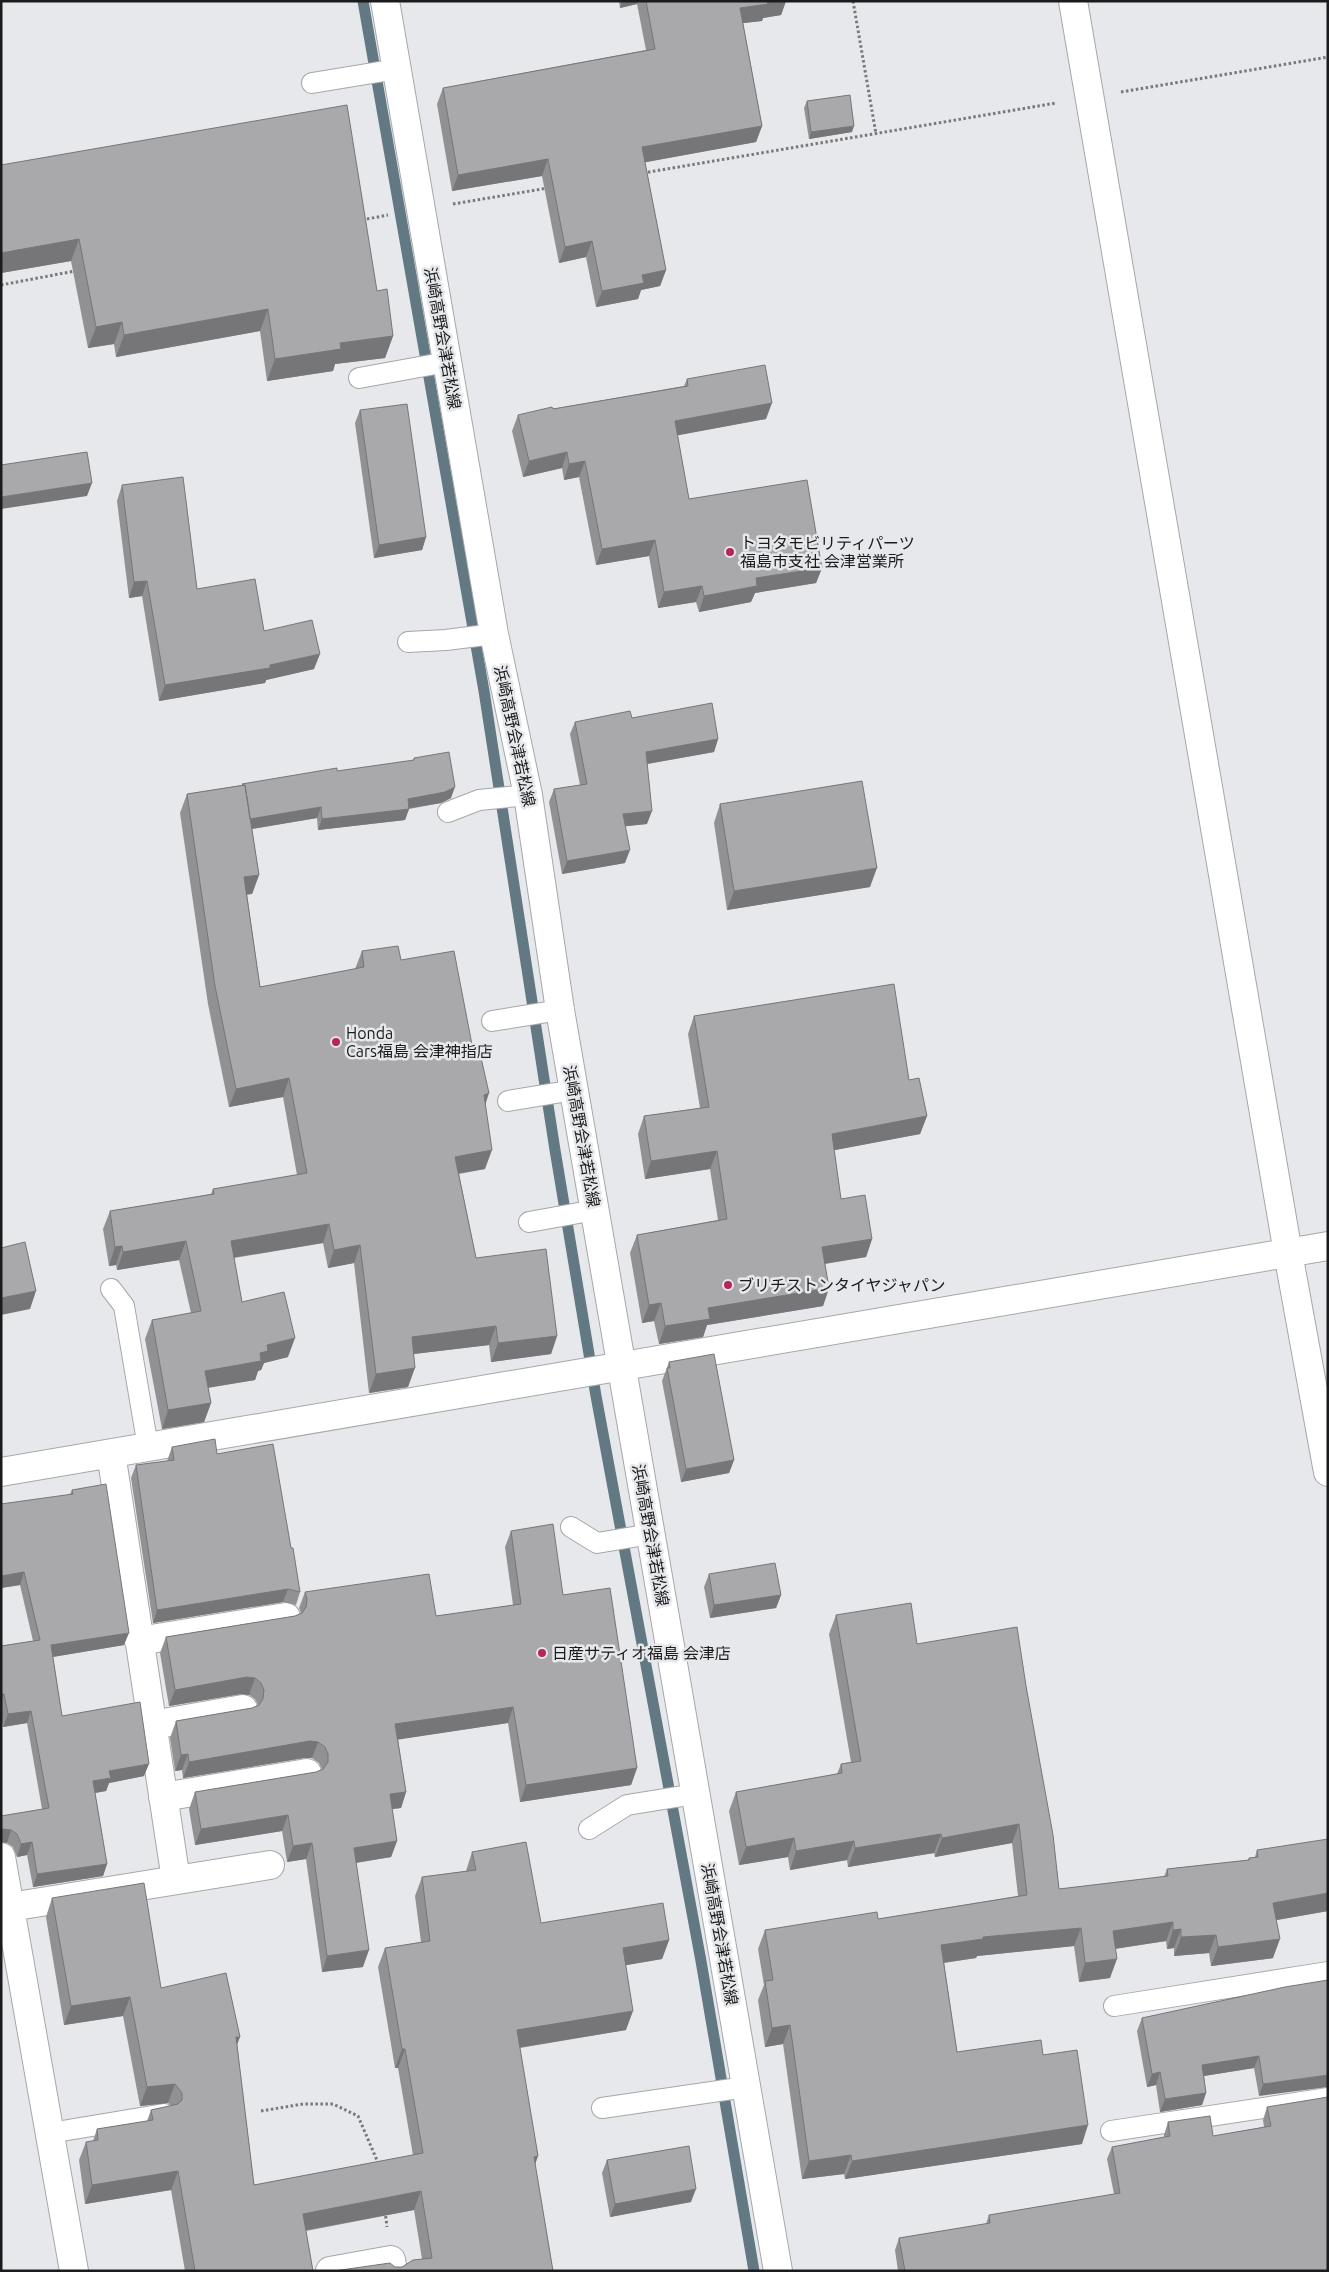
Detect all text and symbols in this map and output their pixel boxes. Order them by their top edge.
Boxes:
street label: 浜崎高野会津若松線 [422,266,464,410]
place label: トヨタモビリティパーツ 福島市支社 会津営業所 [740,534,915,570]
marker: トヨタモビリティパーツ 福島市支社 会津営業所 [724,546,736,558]
street label: 浜崎高野会津若松線 [491,664,539,808]
place label: Honda Cars福島 会津神指店 [346,1024,493,1060]
marker: Honda Cars福島 会津神指店 [330,1036,342,1048]
street label: 浜崎高野会津若松線 [561,1064,603,1208]
place label: ブリチストンタイヤジャパン [738,1276,946,1294]
marker: ブリチストンタイヤジャパン [722,1279,734,1291]
street label: 浜崎高野会津若松線 [630,1463,672,1607]
place label: 日産サティオ福島 会津店 [552,1644,731,1662]
marker: 日産サティオ福島 会津店 [536,1647,548,1659]
street label: 浜崎高野会津若松線 [699,1862,741,2006]

